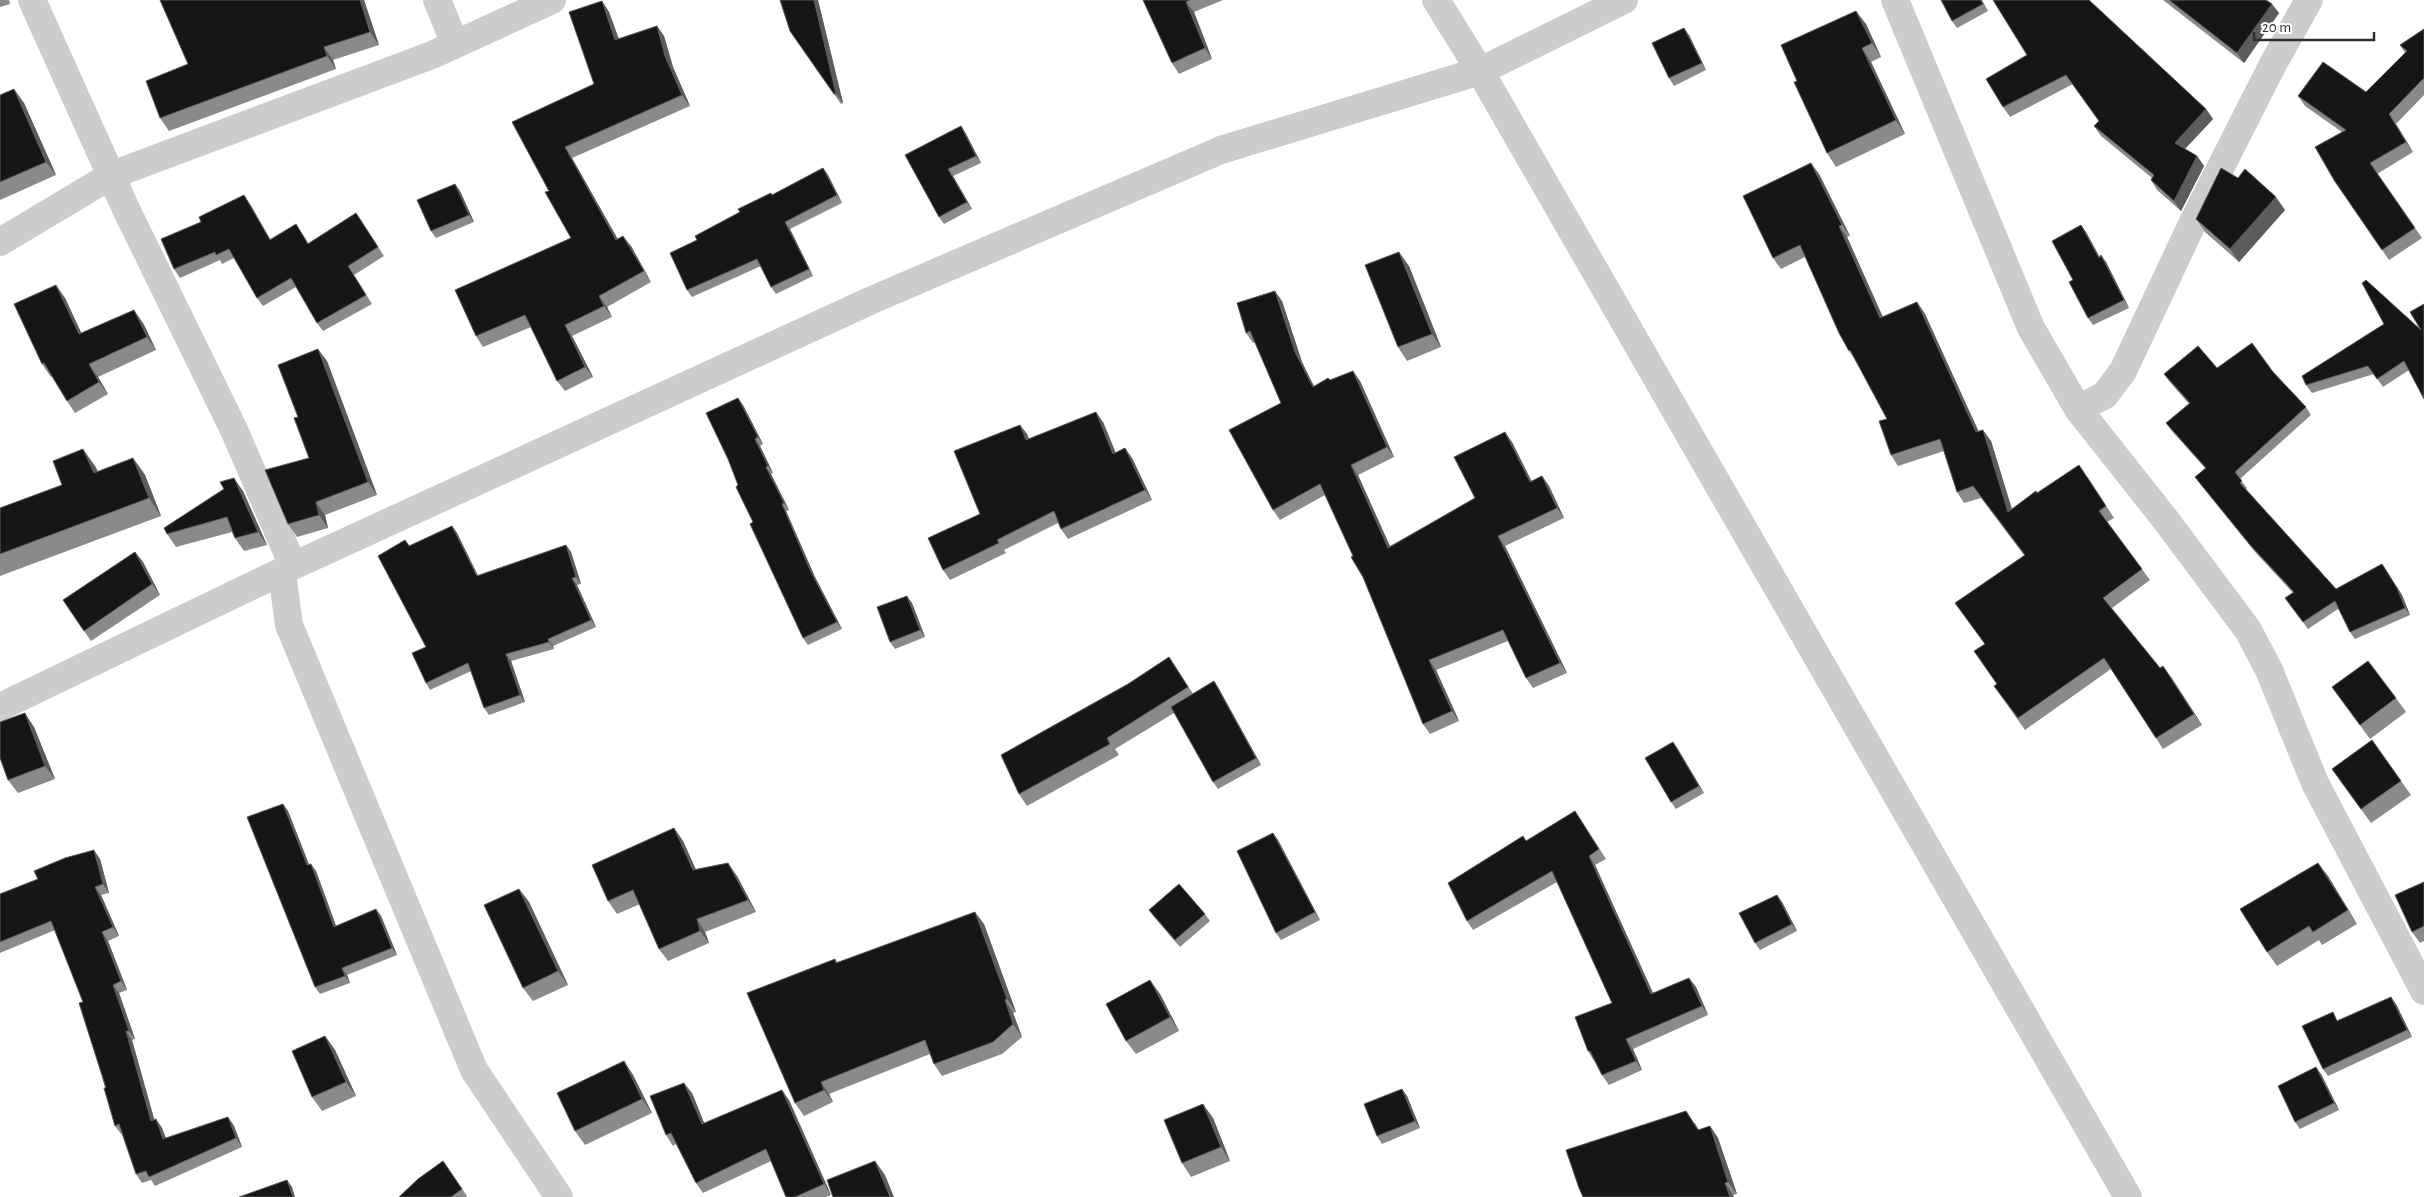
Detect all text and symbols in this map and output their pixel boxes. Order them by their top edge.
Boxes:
scale bar [2254,10,2374,42]
text: 20 m [2262,20,2291,35]

